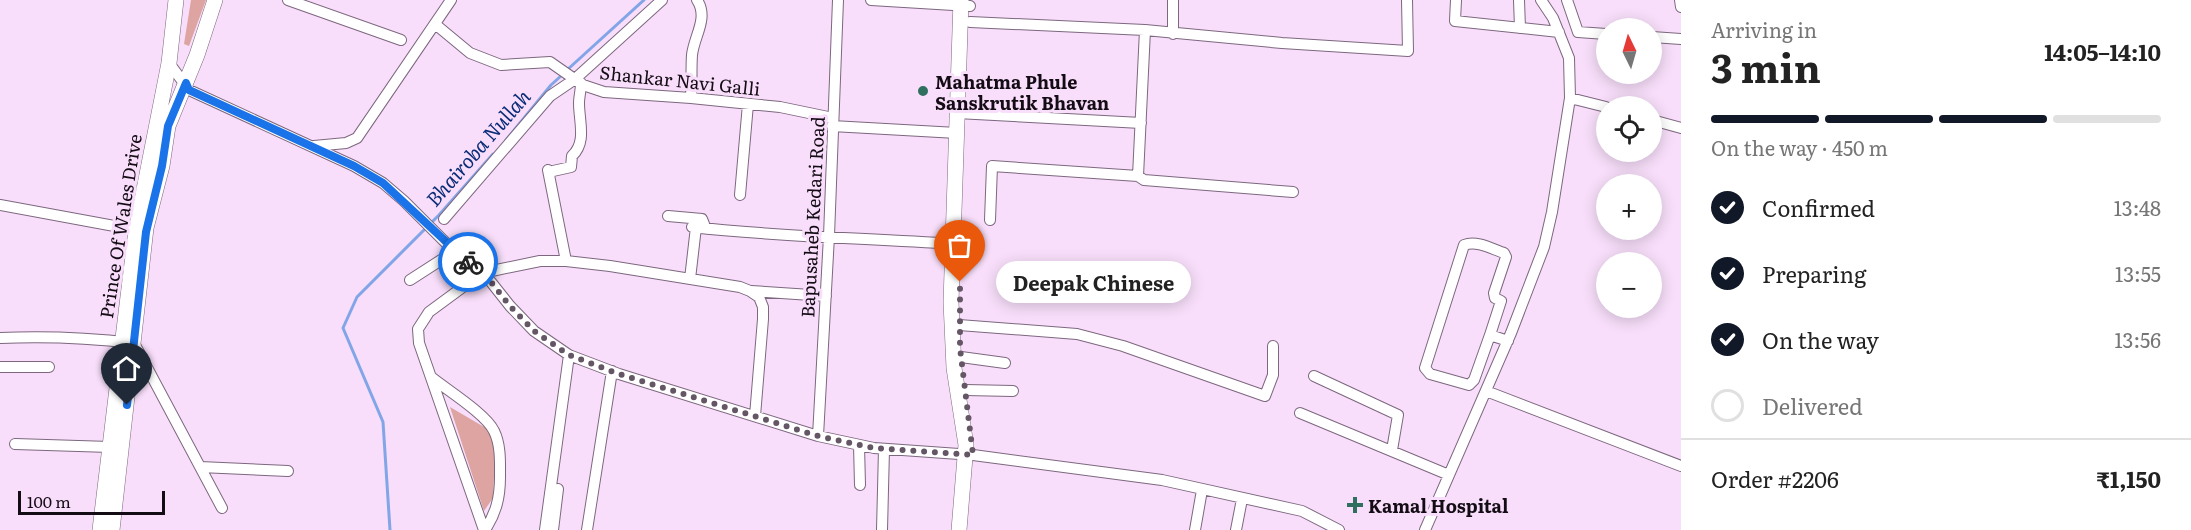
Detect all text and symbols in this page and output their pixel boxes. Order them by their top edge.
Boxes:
text: Arriving in [1711,14,1817,44]
north arrow [1596,18,1662,84]
map controls [1596,18,1662,318]
text: 14:05–14:10 [2044,35,2161,68]
text: 3 min [1711,37,1821,95]
street label: Shankar Navi Galli [598,58,762,102]
place label: Mahatma Phule Sanskrutik Bhavan [935,68,1110,116]
water label: Bhairoba Nullah [418,82,537,212]
marker: Mahatma Phule Sanskrutik Bhavan [916,84,930,98]
button: locate [1596,96,1662,162]
street label: Bapusaheb Kedari Road [793,116,831,318]
street label: Prince Of Wales Drive [92,132,148,320]
text: On the way · 450 m [1711,132,1888,162]
button: + [1596,174,1662,240]
icon: check [1711,191,1744,224]
text: Confirmed [1762,191,1875,224]
text: 13:48 [2114,192,2161,222]
pin [934,220,985,282]
icon: bag [943,229,976,262]
courier [438,232,498,292]
icon: bike [452,246,485,279]
button: − [1596,252,1662,318]
icon: check [1711,257,1744,290]
text: Preparing [1762,257,1866,290]
text: 13:55 [2115,258,2161,288]
callout: Deepak Chinese [996,261,1191,303]
text: Deepak Chinese [1013,267,1174,297]
icon: check [1711,323,1744,356]
text: On the way [1762,323,1879,356]
text: 13:56 [2114,324,2161,354]
pin [101,343,152,405]
icon: home [110,352,143,385]
text: Delivered [1762,389,1863,422]
text: Order #2206 [1711,462,1839,495]
text: ₹1,150 [2097,462,2161,495]
scale bar [18,488,165,516]
text: 100 m [27,489,71,513]
place label: Kamal Hospital [1368,492,1509,519]
marker: Kamal Hospital [1346,496,1364,514]

